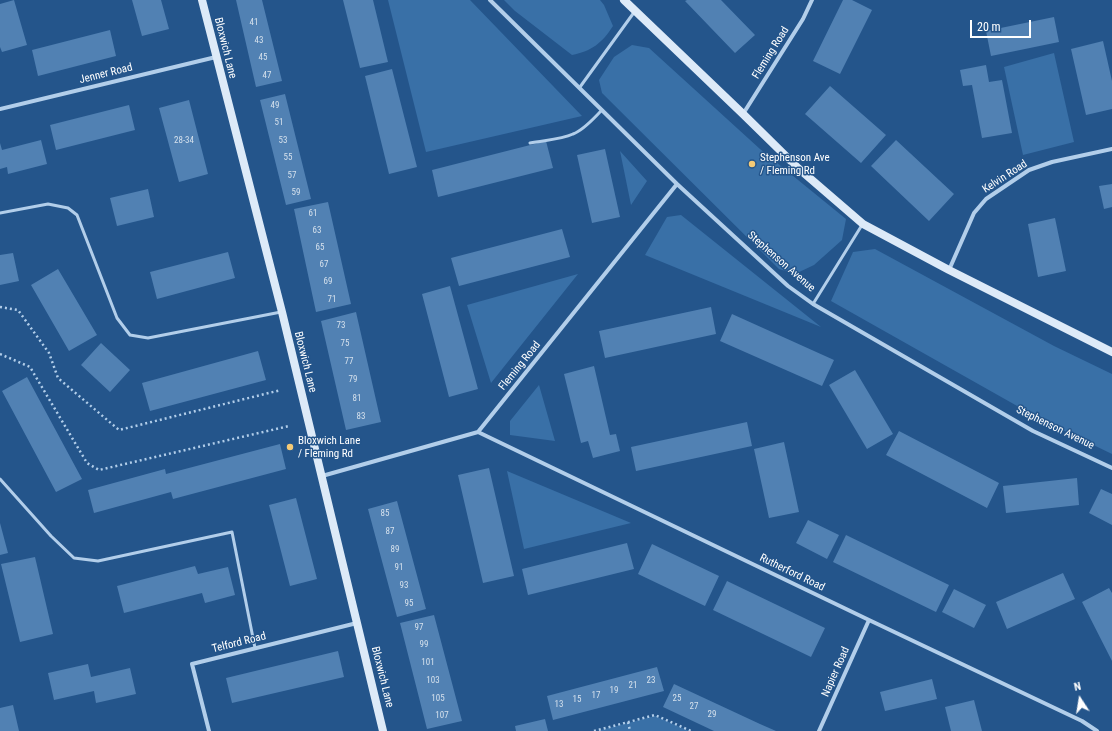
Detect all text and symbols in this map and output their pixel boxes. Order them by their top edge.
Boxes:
scale bar [972,12,1033,38]
street label: Bloxwich Lane [211,16,239,80]
house number: 41 [250,18,258,28]
text: 20 m [977,20,1001,34]
street label: Fleming Road [750,24,792,82]
house number: 43 [255,36,263,46]
house number: 45 [259,53,267,63]
street label: Jenner Road [78,61,134,87]
house number: 47 [263,71,271,81]
house number: 49 [271,101,279,111]
house number: 51 [275,118,283,128]
house number: 28-34 [174,136,194,146]
house number: 53 [279,136,287,146]
place label: Stephenson Ave / Fleming Rd [760,151,830,177]
house number: 55 [284,153,292,163]
street label: Kelvin Road [980,158,1030,196]
marker: Stephenson Ave / Fleming Rd [747,159,757,169]
house number: 57 [288,171,296,181]
house number: 59 [292,188,300,198]
house number: 61 [309,209,317,219]
house number: 63 [313,226,321,236]
street label: Stephenson Avenue [744,229,818,295]
house number: 65 [316,243,324,253]
house number: 67 [320,260,328,270]
house number: 69 [324,277,332,287]
house number: 71 [328,295,336,305]
house number: 73 [337,321,345,331]
street label: Bloxwich Lane [291,330,319,394]
house number: 75 [341,339,349,349]
street label: Fleming Road [496,339,544,393]
house number: 77 [345,357,353,367]
house number: 79 [349,375,357,385]
house number: 81 [353,394,361,404]
street label: Stephenson Avenue [1014,403,1096,453]
house number: 83 [357,412,365,422]
place label: Bloxwich Lane / Fleming Rd [298,434,360,460]
marker: Bloxwich Lane / Fleming Rd [285,442,295,452]
house number: 85 [381,509,389,519]
house number: 87 [386,527,394,537]
house number: 89 [391,545,399,555]
street label: Rutherford Road [757,552,827,594]
house number: 91 [395,563,403,573]
house number: 93 [400,581,408,591]
house number: 95 [405,599,413,609]
house number: 97 [415,623,423,633]
street label: Telford Road [211,630,267,656]
house number: 99 [420,640,428,650]
street label: Bloxwich Lane [368,645,396,709]
street label: Napier Road [819,645,853,699]
house number: 101 [421,658,435,668]
house number: 103 [426,676,440,686]
house number: 23 [647,676,655,686]
north arrow [1060,679,1100,719]
text: N [1073,680,1082,694]
house number: 21 [629,681,637,691]
house number: 19 [610,686,618,696]
house number: 17 [592,691,600,701]
house number: 105 [431,694,445,704]
house number: 25 [673,694,681,704]
house number: 15 [573,695,581,705]
house number: 13 [555,700,563,710]
house number: 27 [690,702,698,712]
house number: 29 [708,710,716,720]
house number: 107 [435,711,449,721]

